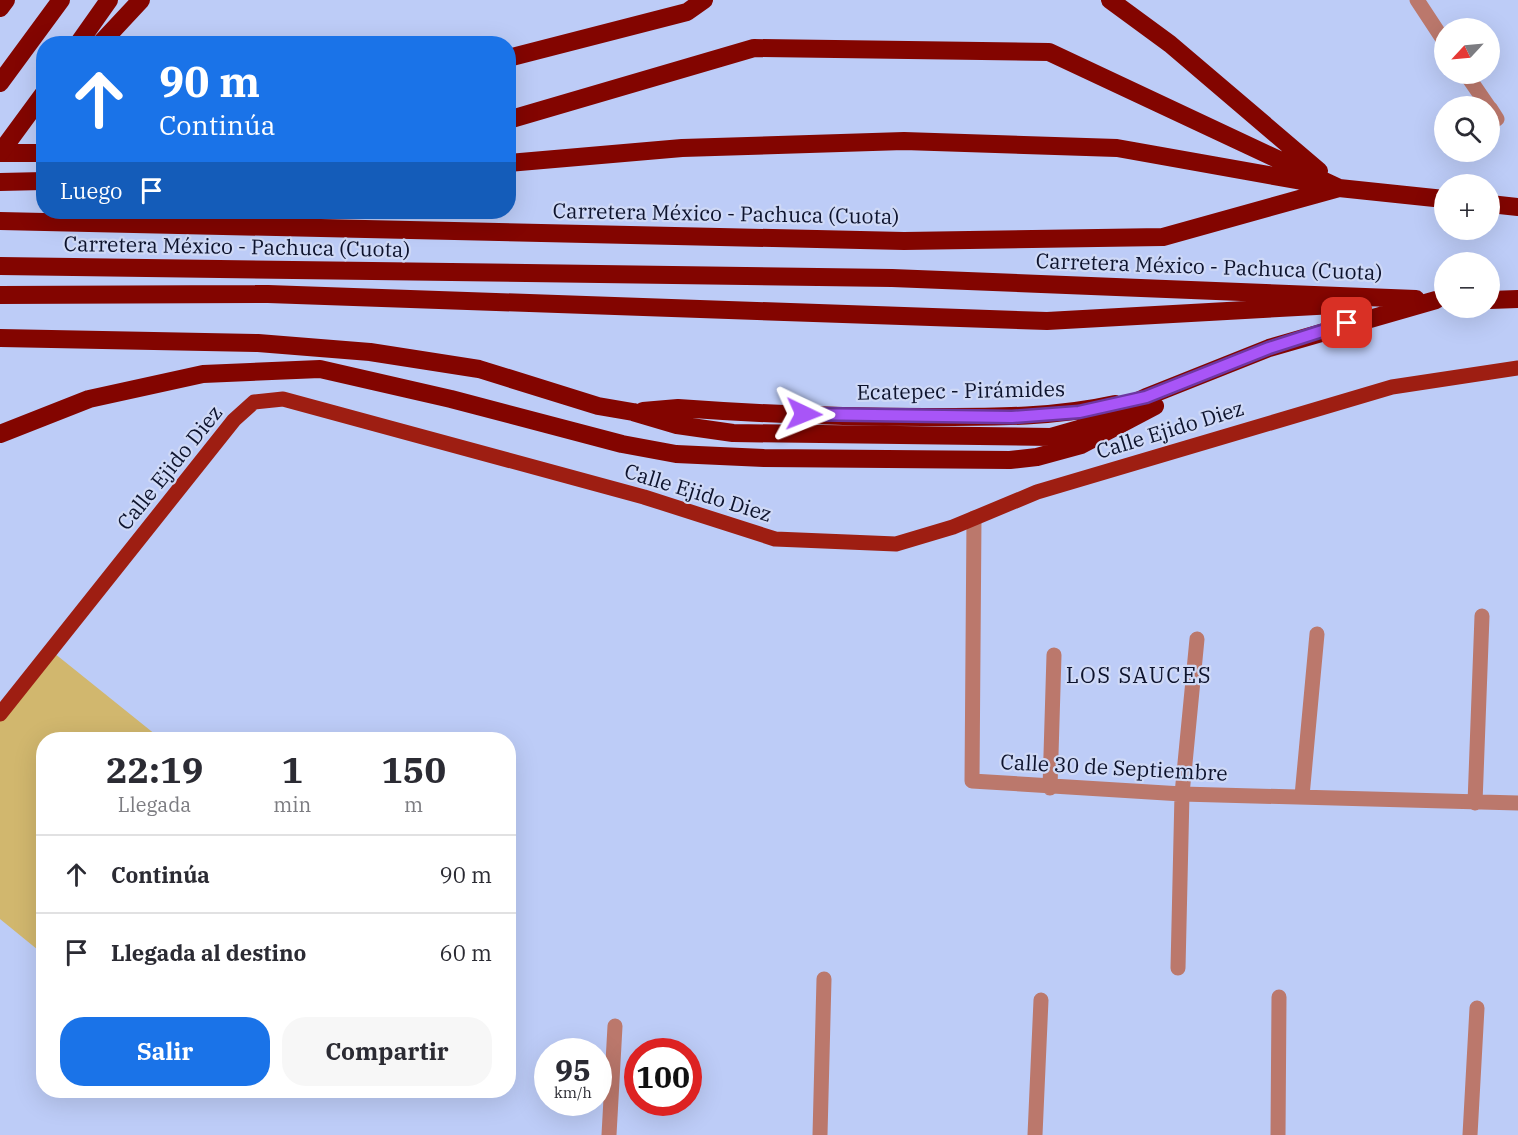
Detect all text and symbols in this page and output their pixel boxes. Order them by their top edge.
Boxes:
north arrow [1434,18,1500,84]
map controls [1434,18,1500,318]
text: 90 m [159,54,260,109]
icon: ahead [60,60,138,138]
button: search [1434,96,1500,162]
text: Continúa [159,107,275,142]
icon: arrive [135,174,168,207]
button: + [1434,174,1500,240]
text: Luego [60,176,123,205]
street label: Carretera México - Pachuca (Cuota) [552,196,900,230]
street label: Carretera México - Pachuca (Cuota) [63,229,411,263]
street label: Carretera México - Pachuca (Cuota) [1035,246,1383,286]
button: − [1434,252,1500,318]
pin [1321,297,1372,348]
icon: arrive [1330,306,1363,339]
street label: Ecatepec - Pirámides [856,374,1065,406]
position arrow [772,382,836,446]
street label: Calle Ejido Diez [1093,393,1247,465]
street label: Calle Ejido Diez [110,399,228,536]
street label: Calle Ejido Diez [621,456,775,528]
district label: LOS SAUCES [1066,660,1212,689]
text: 22:19 [106,746,203,793]
text: 1 [281,746,303,793]
text: 150 [381,746,446,793]
street label: Calle 30 de Septiembre [1000,747,1228,787]
text: Llegada [118,791,191,818]
text: min [273,791,311,818]
text: m [404,791,423,818]
icon: ahead [60,858,93,891]
text: Continúa [111,860,210,889]
text: 90 m [440,860,492,889]
icon: arrive [60,936,93,969]
text: Llegada al destino [111,938,306,967]
text: 60 m [440,938,492,967]
button: Salir [60,1017,270,1086]
button: Compartir [282,1017,492,1086]
speed limit sign: 100 [624,1038,702,1116]
text: 95 [555,1050,591,1089]
text: km/h [554,1083,592,1102]

